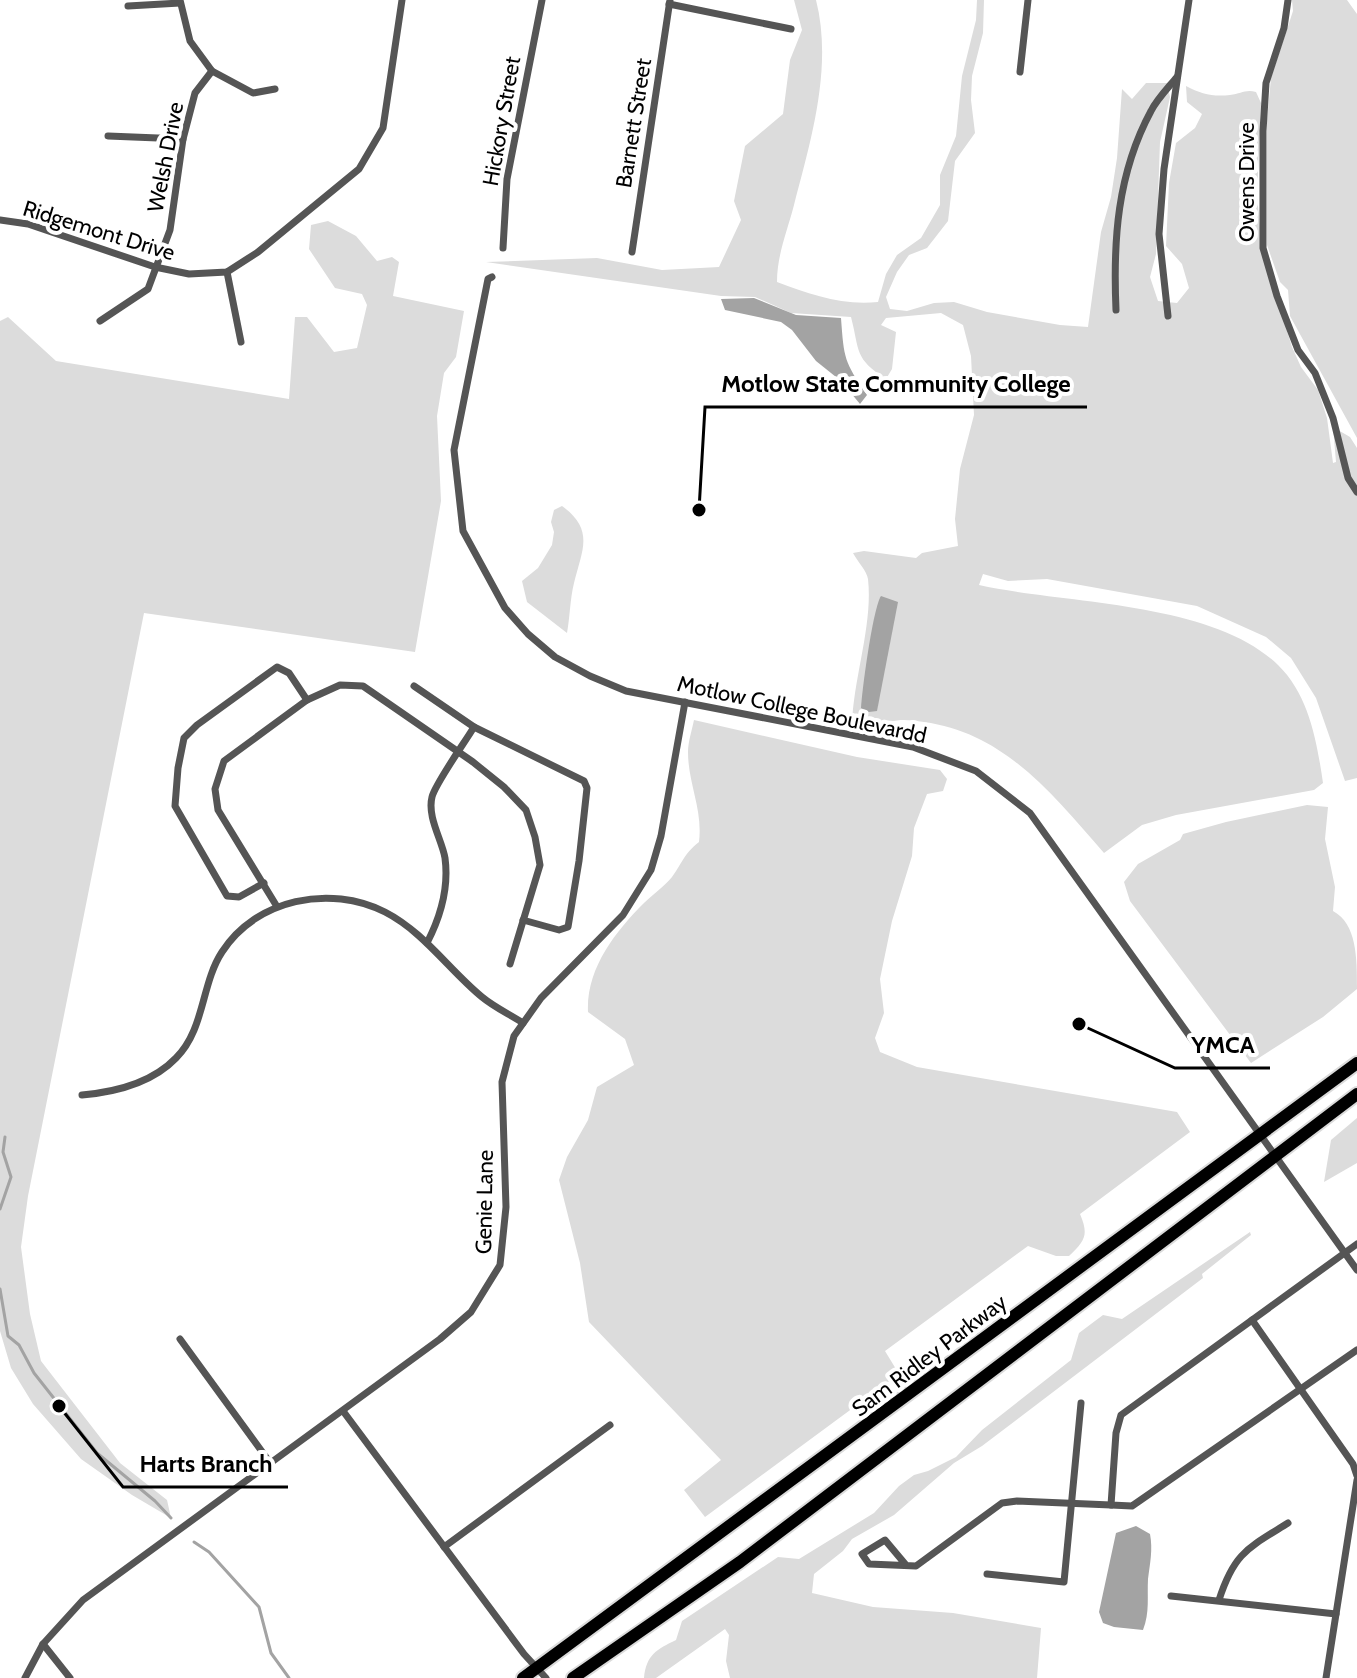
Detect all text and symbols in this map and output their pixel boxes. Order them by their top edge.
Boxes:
street label: Hickory Street [477,54,526,188]
street label: Barnett Street [610,56,657,190]
street label: Welsh Drive [142,100,189,215]
street label: Owens Drive [1233,122,1260,242]
street label: Ridgemont Drive [20,195,178,266]
callout: Motlow State Community College [705,359,1087,407]
text: Motlow State Community College [721,369,1071,398]
street label: Motlow College Boulevardd [675,670,929,749]
callout: YMCA [1175,1020,1270,1068]
text: YMCA [1190,1030,1255,1059]
street label: Genie Lane [470,1150,499,1254]
street label: Sam Ridley Parkway [847,1288,1012,1422]
callout: Harts Branch [123,1439,288,1487]
text: Harts Branch [140,1449,272,1478]

